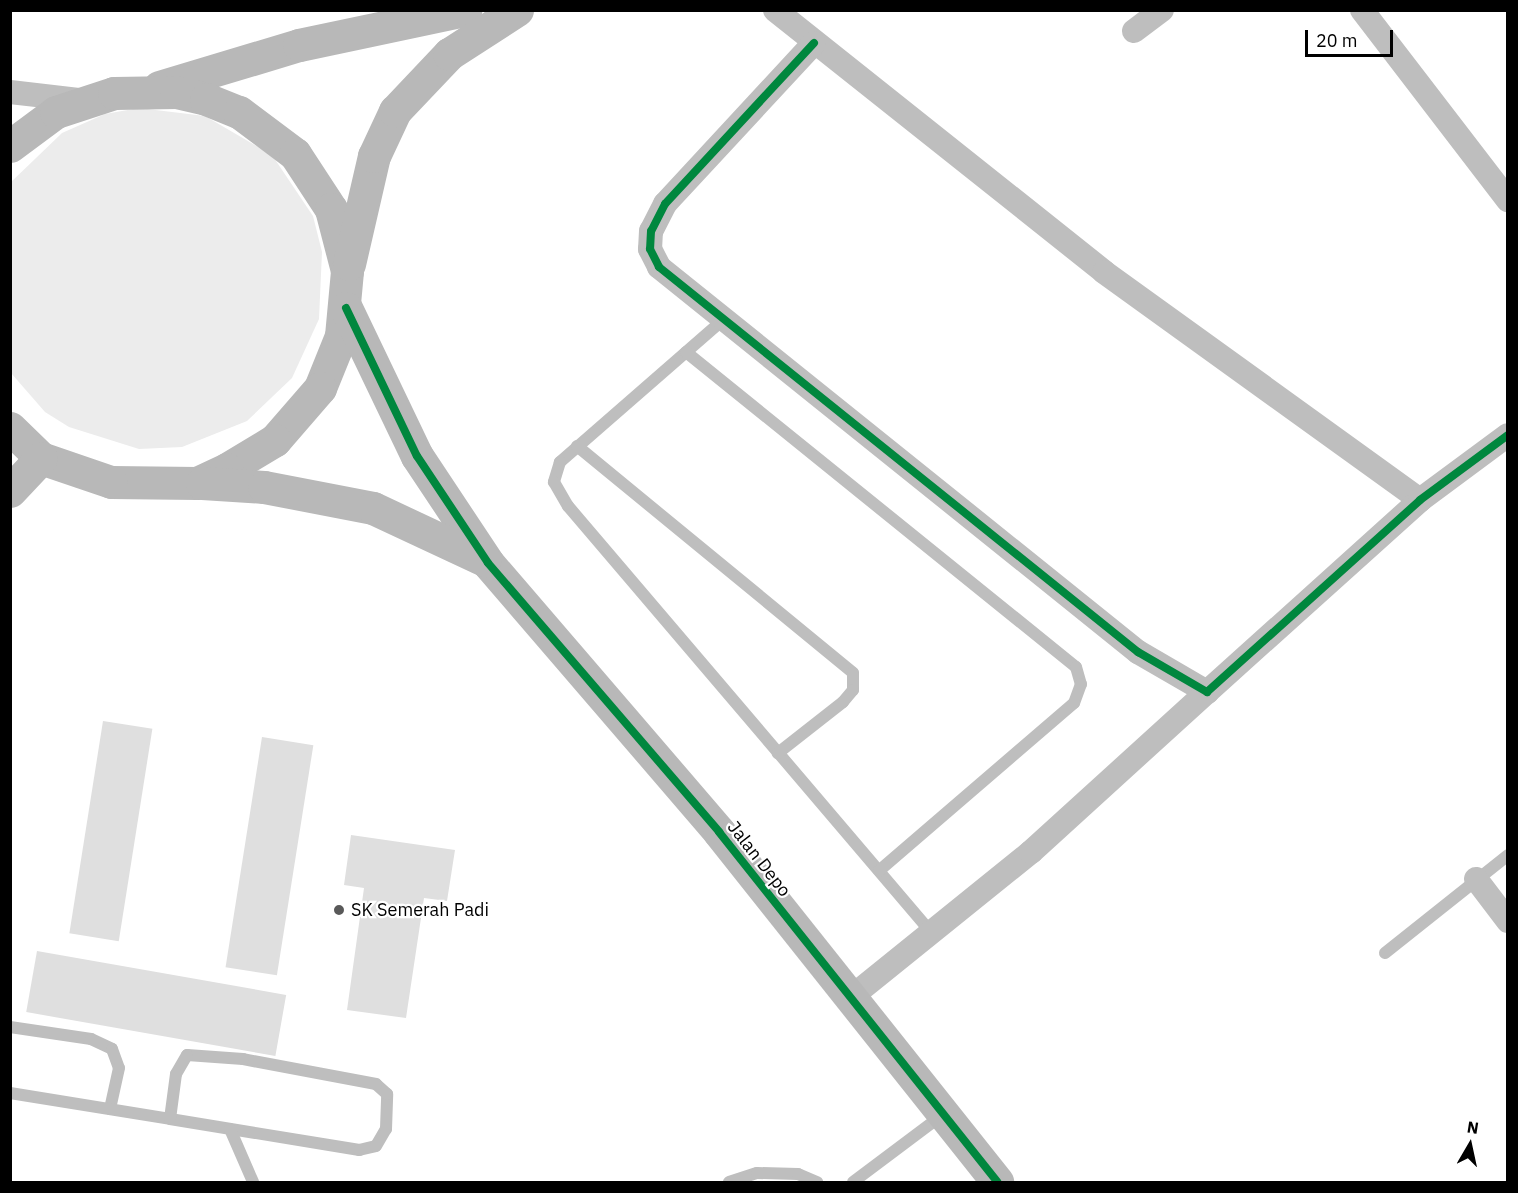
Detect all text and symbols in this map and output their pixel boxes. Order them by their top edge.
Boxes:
scale bar [1308,18,1396,56]
text: 20 m [1316,29,1358,52]
street label: Jalan Depo [723,817,795,901]
place label: SK Semerah Padi [351,899,489,921]
marker: SK Semerah Padi [332,903,346,917]
north arrow [1440,1115,1500,1175]
text: N [1466,1116,1480,1138]

